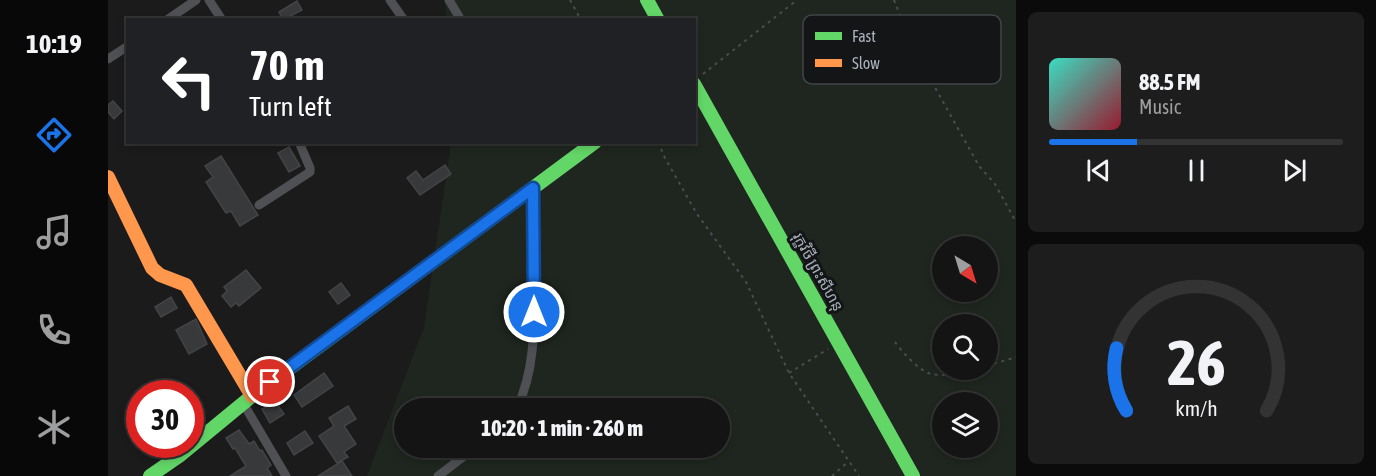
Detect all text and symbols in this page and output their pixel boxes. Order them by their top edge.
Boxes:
legend [803,15,1001,84]
text: Fast [852,27,876,45]
text: 10:19 [26,28,82,59]
text: 70 m [249,41,324,89]
icon: left [150,42,228,120]
text: Slow [852,54,880,72]
text: 88.5 FM [1139,69,1201,95]
text: Turn left [249,91,332,122]
text: Music [1139,95,1181,118]
icon: directions [33,114,75,156]
icon: previous [1082,154,1115,187]
icon: pause [1180,154,1213,187]
icon: next [1278,154,1311,187]
icon: music [33,211,75,253]
street label: រុក្ខវិថី ព្រះសីហនុ [789,229,848,315]
north arrow [932,236,998,302]
map controls [932,236,998,458]
position arrow [502,280,566,344]
icon: phone [33,309,75,351]
button: search [932,314,998,380]
text: 26 [1167,327,1225,398]
pin [244,356,295,407]
icon: arrive [253,365,286,398]
speed limit sign: 30 [126,380,204,458]
button: layers [932,392,998,458]
text: km/h [1175,396,1217,421]
icon: climate [33,406,75,448]
text: 10:20 · 1 min · 260 m [481,415,643,441]

